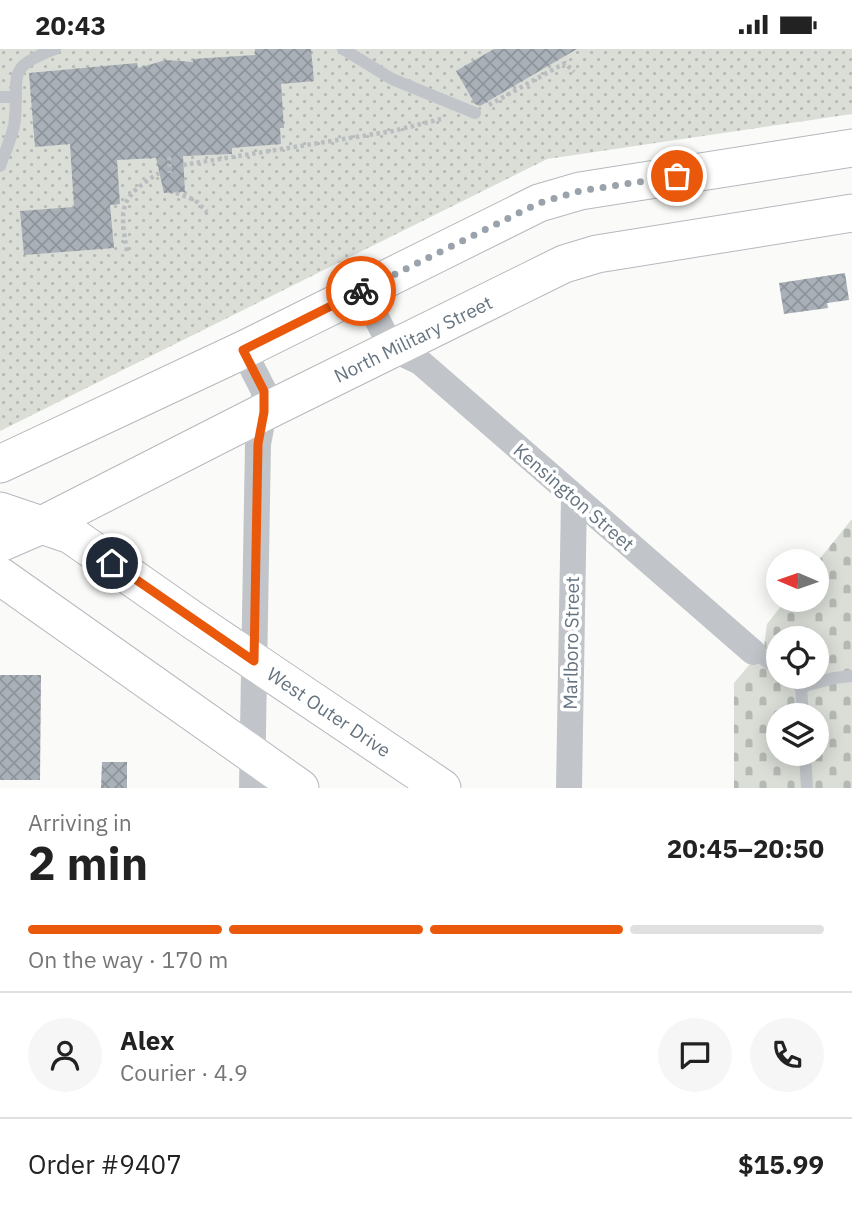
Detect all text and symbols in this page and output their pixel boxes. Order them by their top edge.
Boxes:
text: 20:43 [35,8,106,42]
pin [647,146,707,206]
icon: bag [658,157,696,195]
courier [326,256,396,326]
icon: bike [342,272,380,310]
street label: North Military Street [330,290,496,388]
street label: Kensington Street [509,438,639,556]
pin [82,533,142,593]
icon: home [93,544,131,582]
north arrow [766,549,830,613]
map controls [766,549,829,766]
street label: Marlboro Street [558,576,584,710]
button: locate [766,626,829,689]
street label: West Outer Drive [263,662,395,762]
button: layers [766,703,829,766]
text: Arriving in [28,807,132,837]
text: 20:45–20:50 [667,831,824,865]
text: 2 min [28,833,148,893]
text: On the way · 170 m [28,944,228,974]
button: person [28,1018,102,1092]
button: chat [658,1018,732,1092]
button: phone [750,1018,824,1092]
text: Alex [120,1023,174,1057]
text: Courier · 4.9 [120,1057,248,1087]
text: Order #9407 [28,1147,182,1181]
text: $15.99 [738,1147,824,1181]

